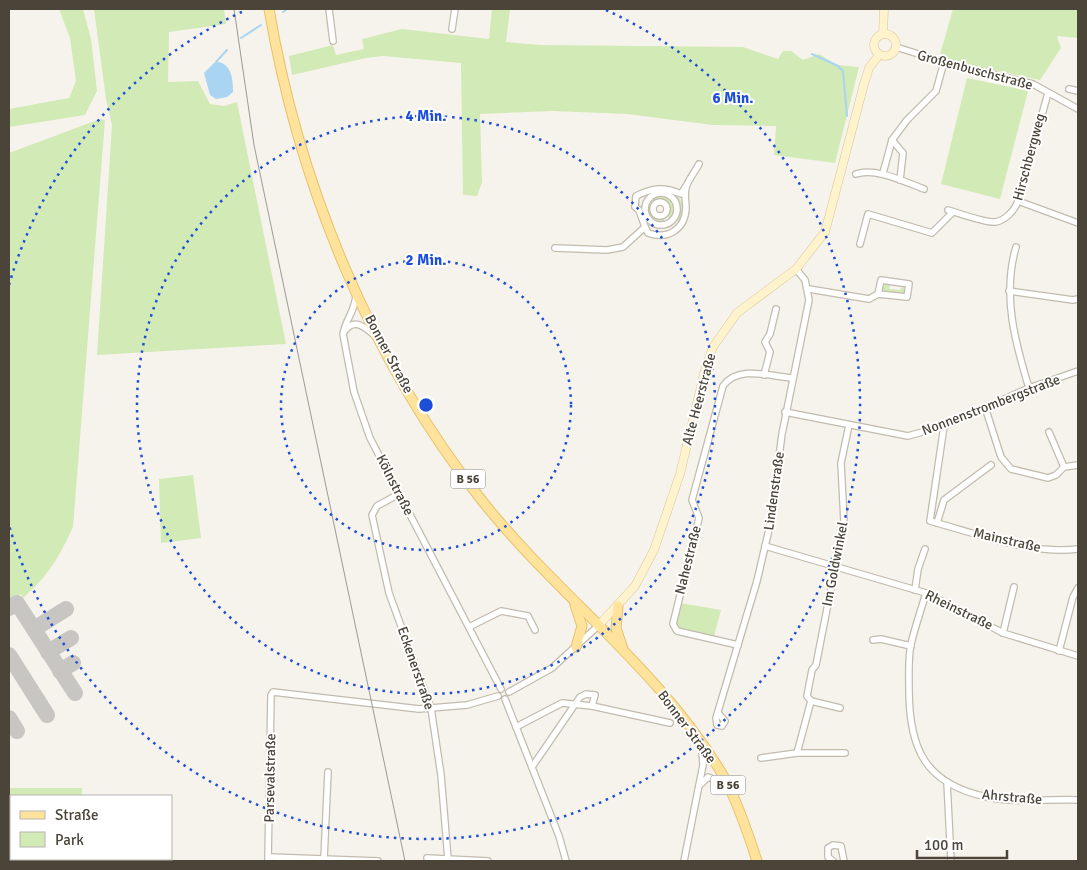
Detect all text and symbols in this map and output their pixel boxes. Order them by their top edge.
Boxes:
street label: Großenbuschstraße [915,46,1035,94]
text: 6 Min. [713,89,753,107]
text: 4 Min. [406,107,446,125]
street label: Hirschbergweg [1009,111,1049,203]
text: 2 Min. [406,251,446,269]
street label: Bonner Straße [361,312,417,396]
street label: Alte Heerstraße [679,351,719,447]
street label: Nonnenstrombergstraße [919,371,1063,439]
centre of rings [417,396,435,414]
street label: Lindenstraße [760,450,788,532]
street label: Kölnstraße [372,452,418,518]
road number: B 56 [450,469,486,488]
street label: Im Goldwinkel [818,520,852,608]
street label: Nahestraße [671,524,705,596]
street label: Mainstraße [972,524,1042,556]
street label: Rheinstraße [922,586,996,634]
street label: Eckenerstraße [394,624,438,712]
street label: Bonner Straße [654,687,720,767]
street label: Parsevalstraße [261,733,279,823]
road number: B 56 [710,776,746,794]
street label: Ahrstraße [981,786,1043,808]
legend [10,795,172,860]
text: Straße [55,806,99,824]
scale bar [917,828,1007,860]
text: Park [55,831,84,849]
text: 100 m [924,836,964,854]

